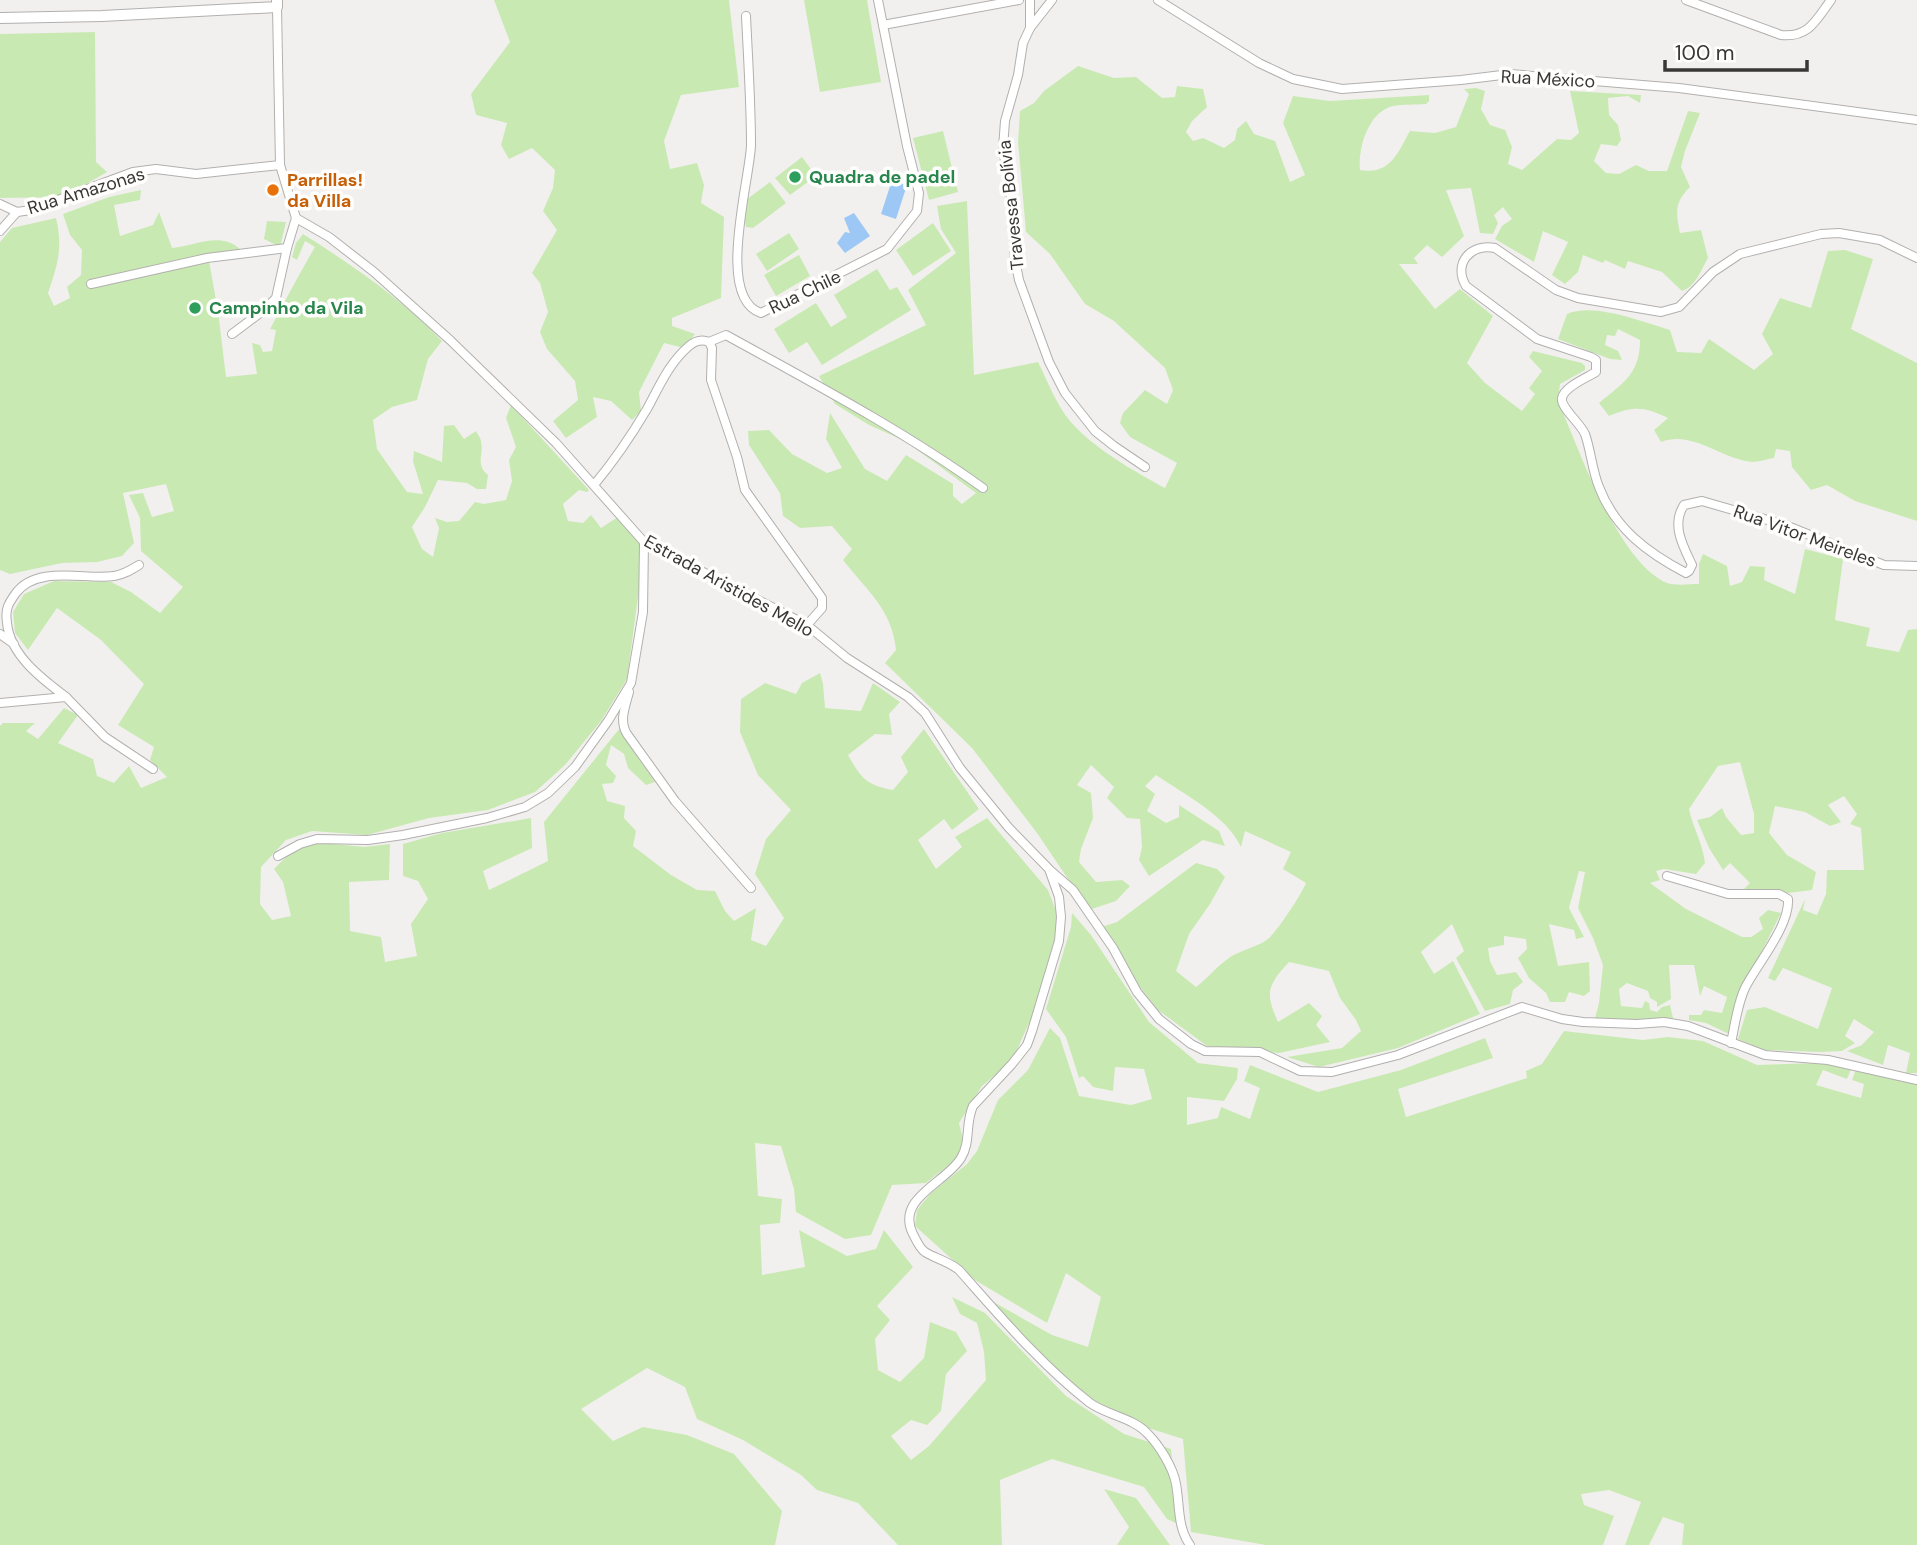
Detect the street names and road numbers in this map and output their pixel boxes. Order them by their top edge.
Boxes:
street label: Rua México [1500,65,1596,93]
street label: Travessa Bolívia [992,139,1030,271]
street label: Rua Amazonas [24,162,148,220]
street label: Rua Chile [765,264,845,320]
street label: Rua Vitor Meireles [1730,499,1880,573]
street label: Estrada Aristides Mello [640,529,818,643]

